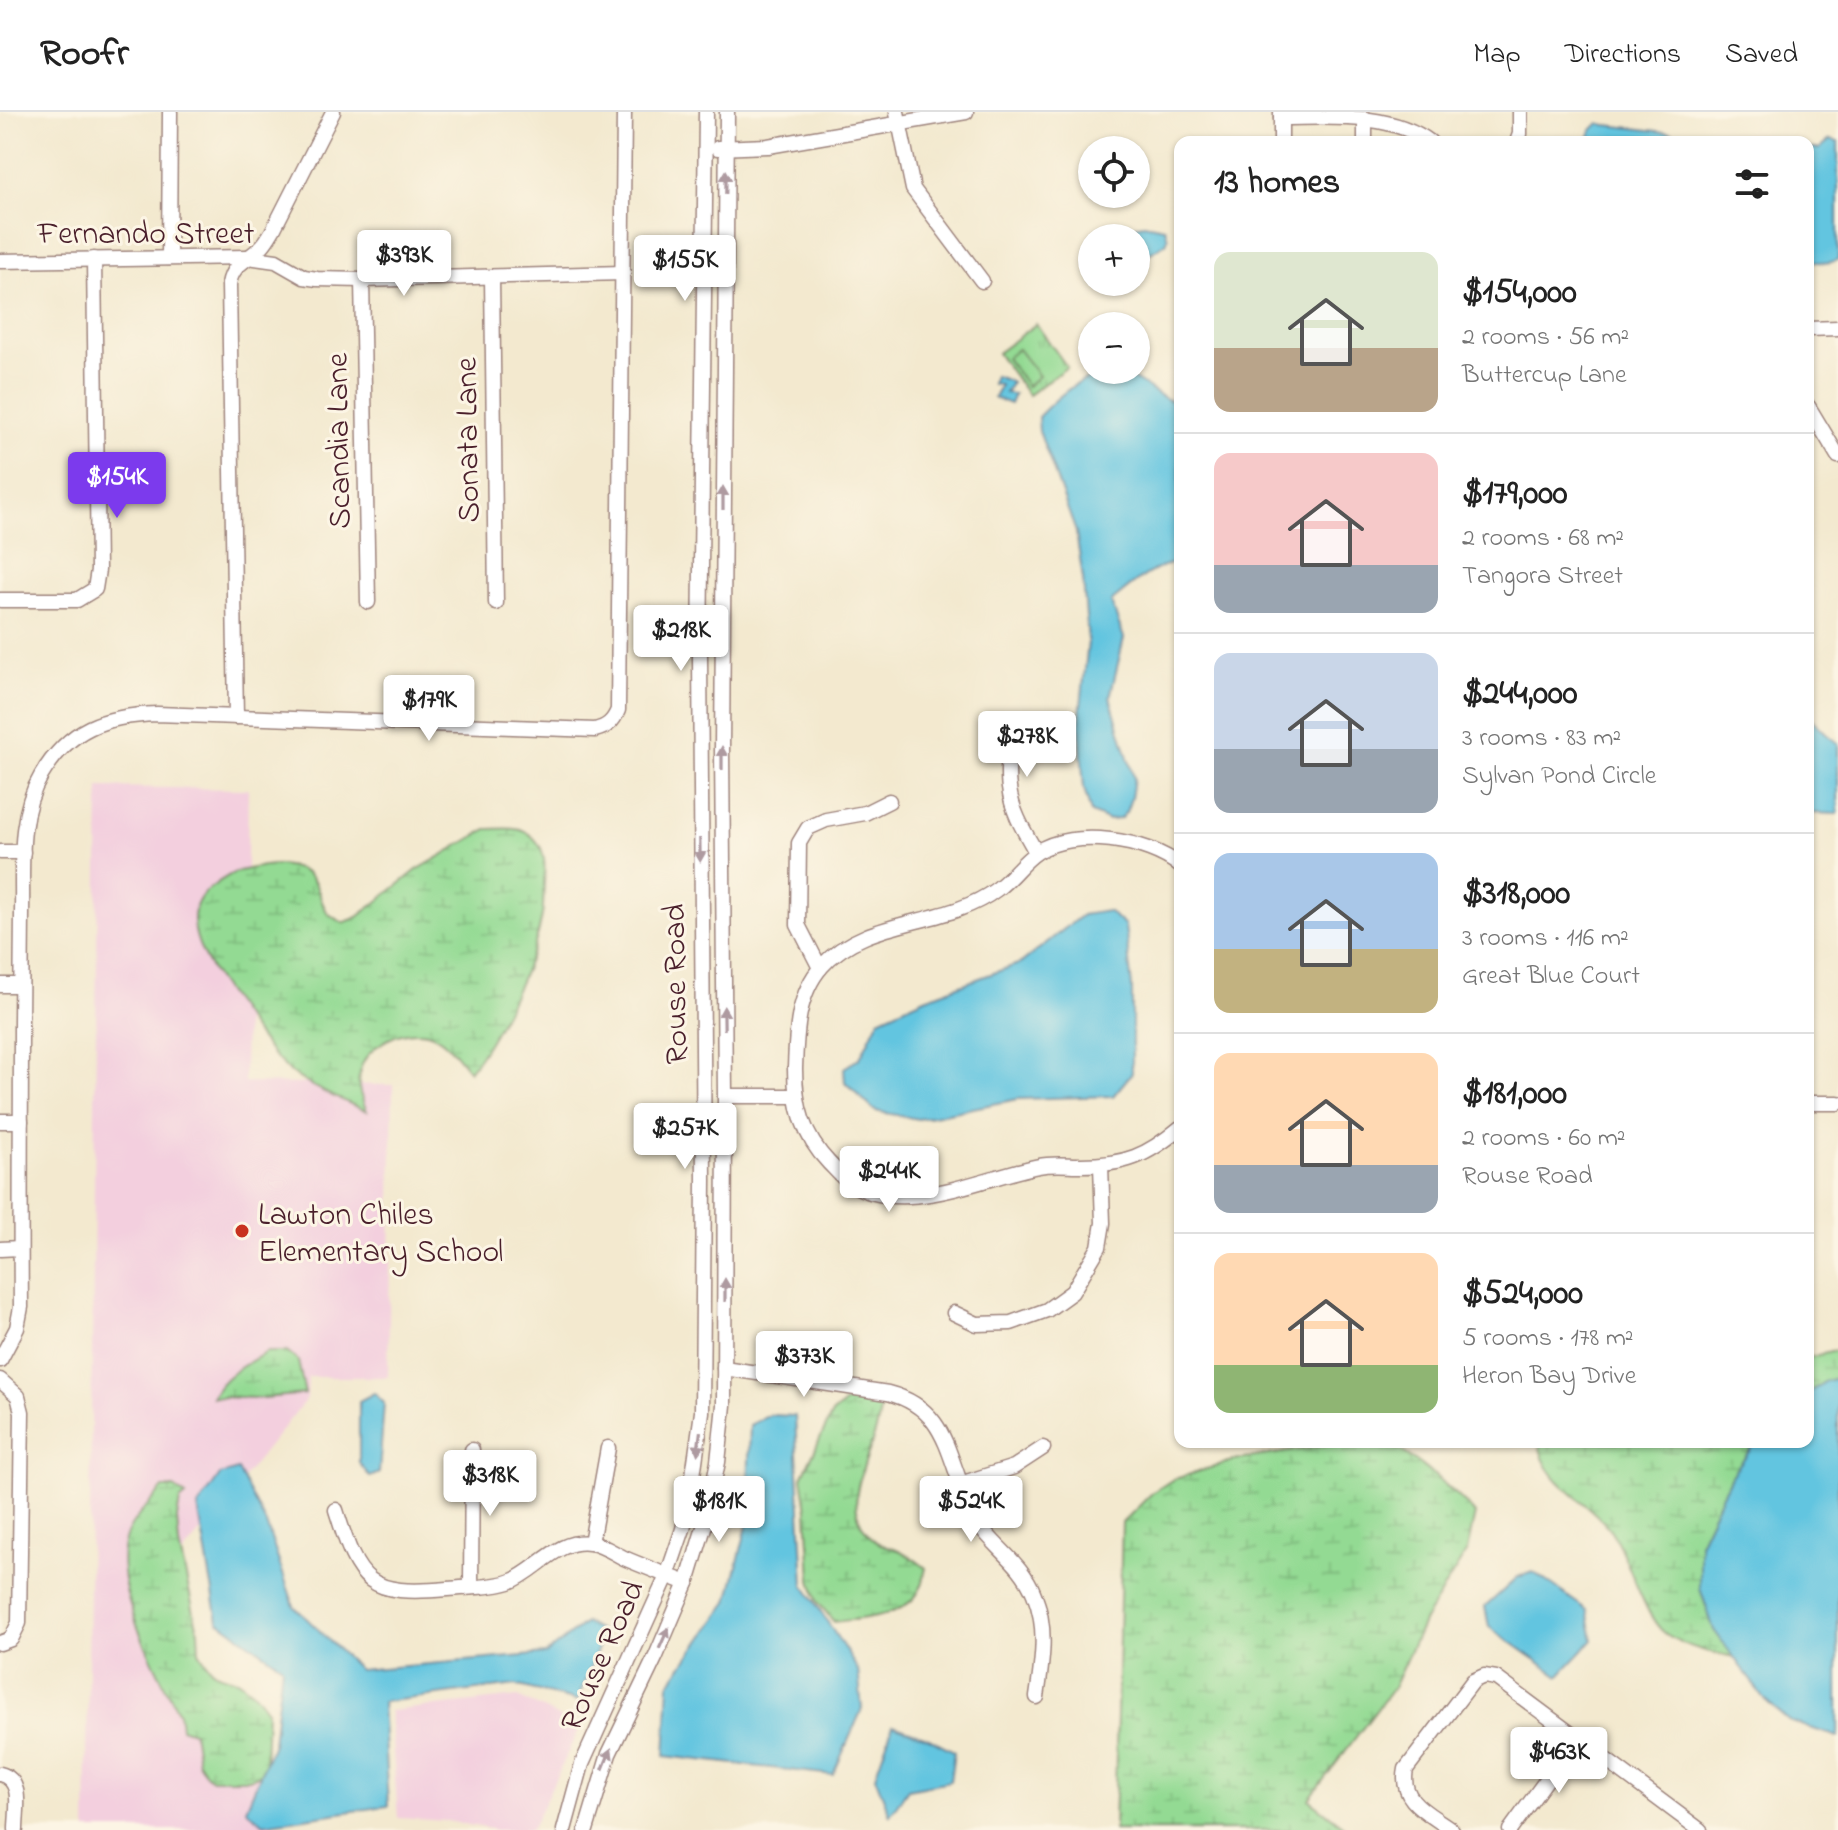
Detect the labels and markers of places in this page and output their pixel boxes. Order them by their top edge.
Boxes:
pin: $393K [348,230,460,298]
pin: $155K [629,235,741,303]
pin: $154K [61,452,173,520]
pin: $218K [625,605,737,673]
pin: $179K [373,675,485,743]
pin: $278K [971,711,1083,779]
pin: $257K [629,1103,741,1171]
pin: $244K [833,1146,945,1214]
place label: Lawton Chiles Elementary School [258,1193,503,1277]
marker: Lawton Chiles Elementary School [233,1222,251,1240]
pin: $373K [748,1331,860,1399]
pin: $318K [434,1450,546,1518]
pin: $181K [663,1476,775,1544]
pin: $524K [915,1476,1027,1544]
pin: $463K [1503,1727,1615,1795]

